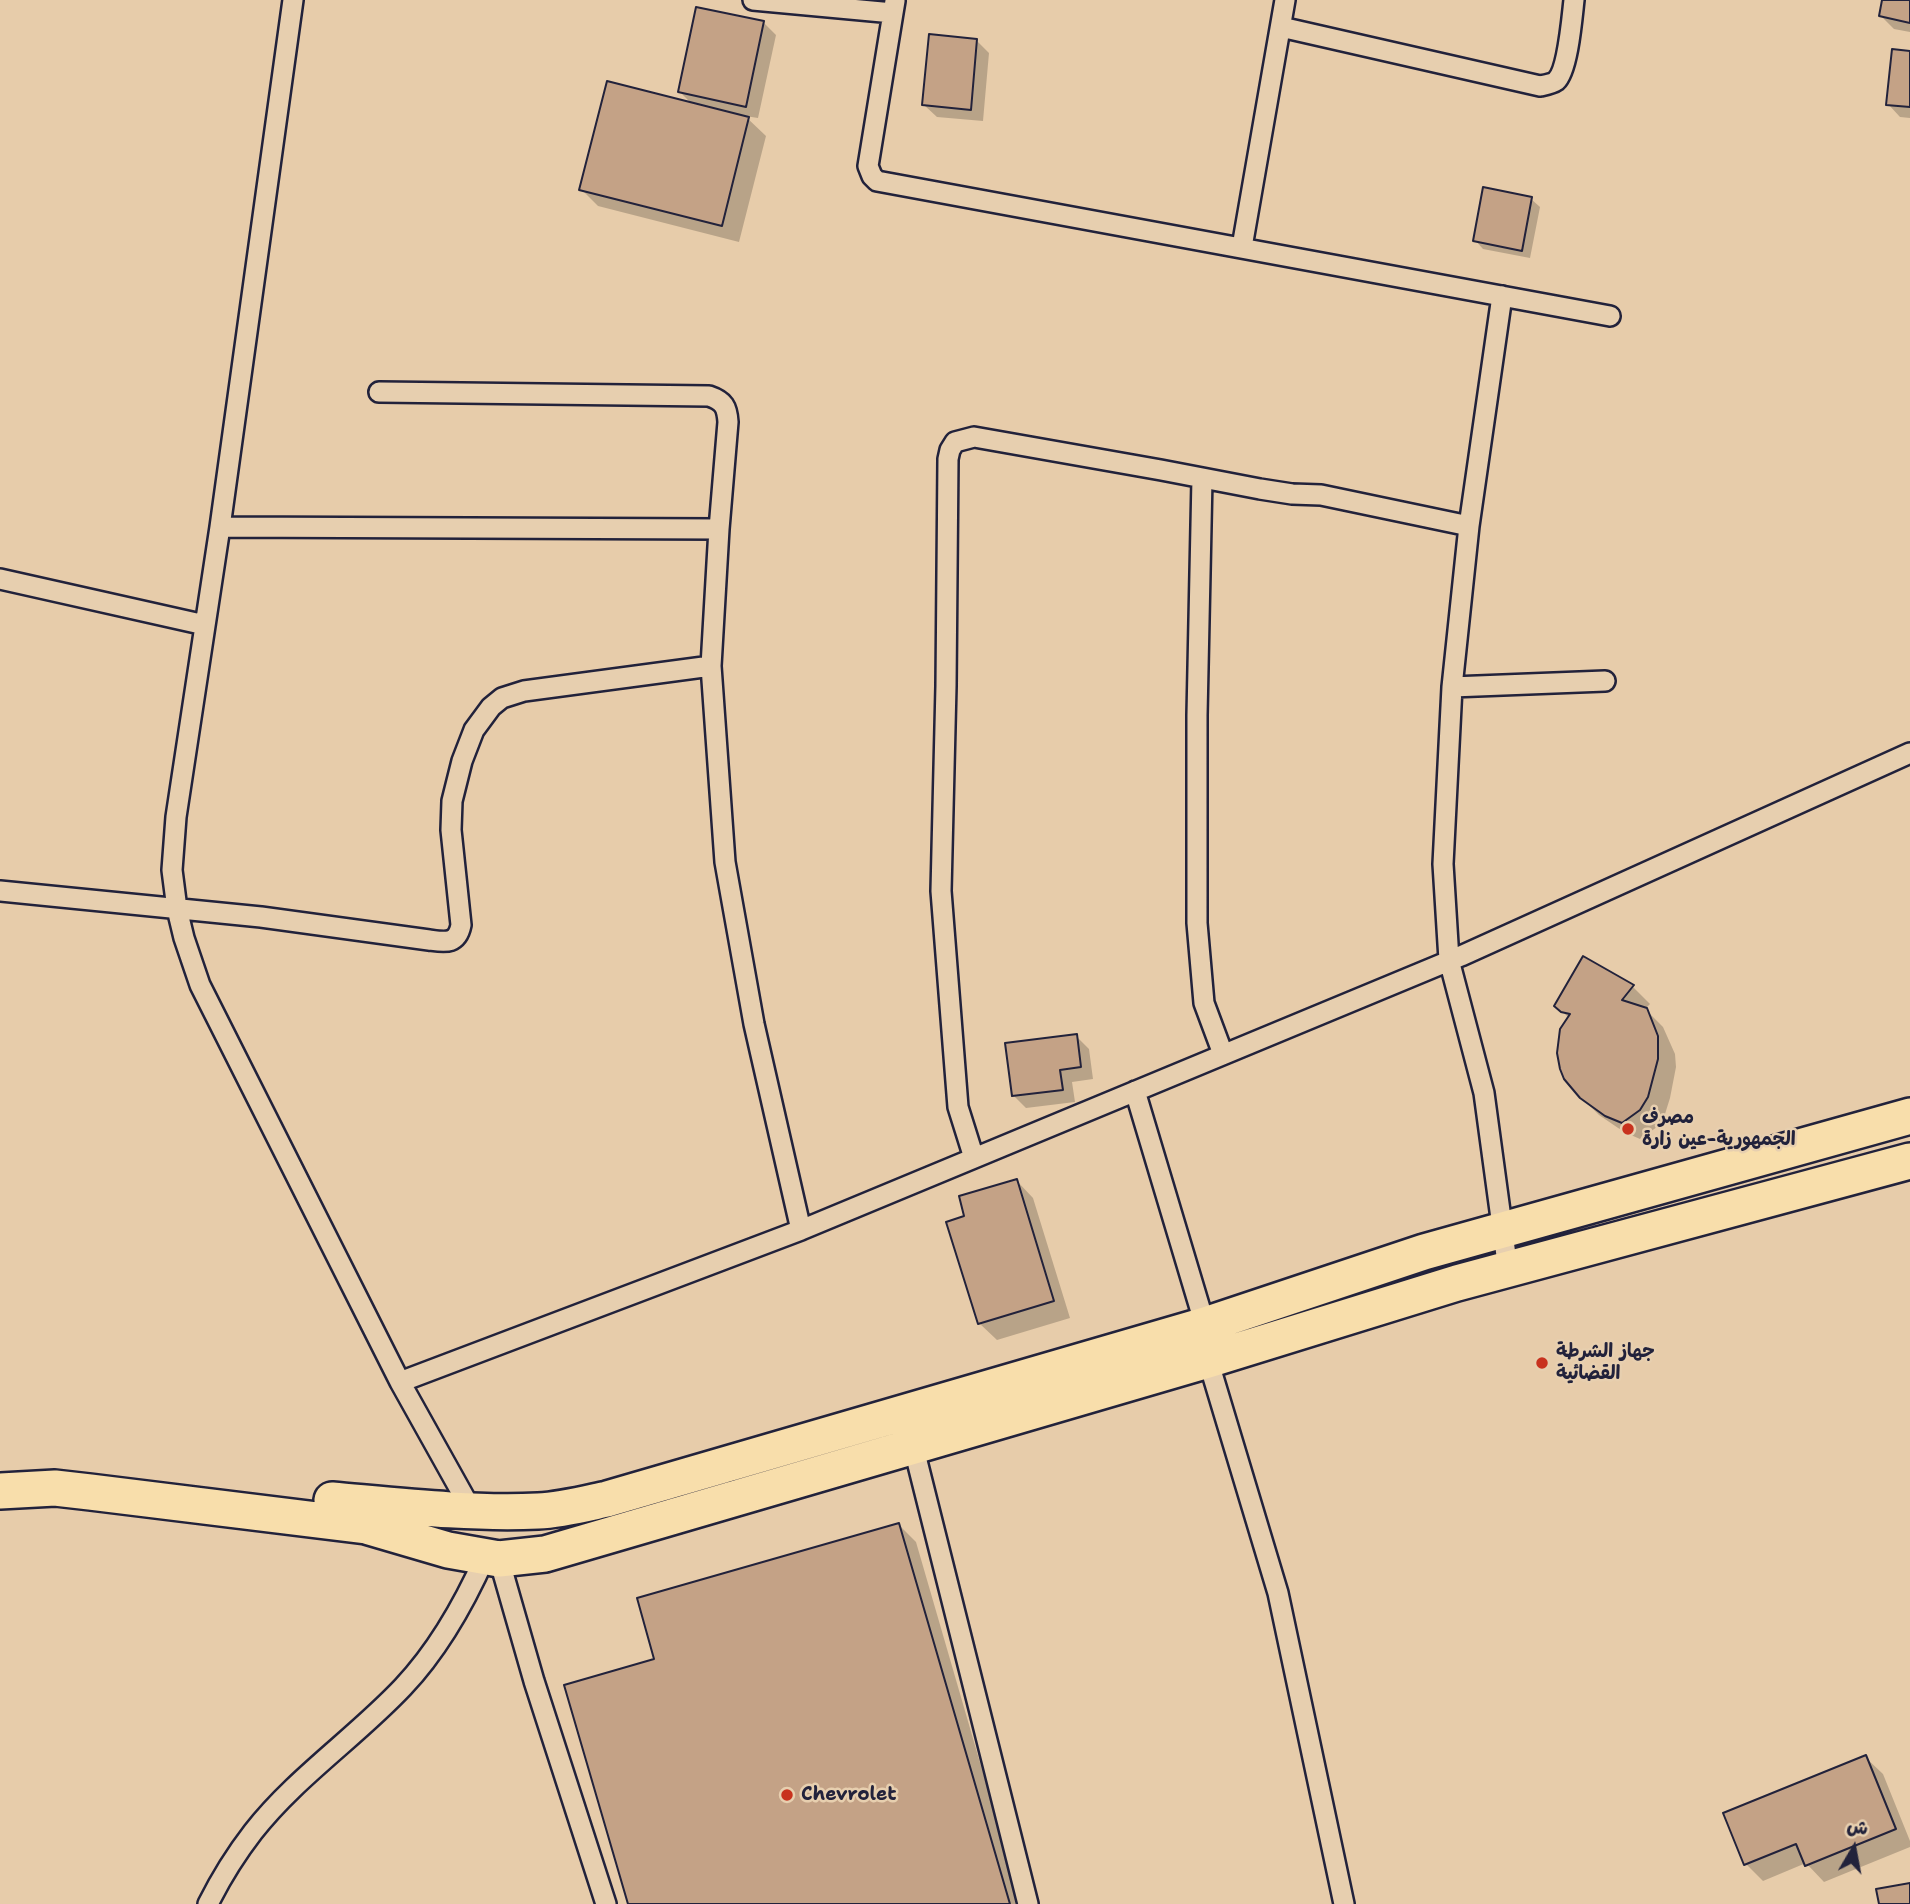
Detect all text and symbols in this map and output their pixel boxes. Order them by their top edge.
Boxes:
place label: مصرف الجمهورية-عين زارة [1642,1107,1796,1151]
marker: مصرف الجمهورية-عين زارة [1620,1121,1636,1137]
place label: جهاز الشرطة القضائية [1556,1341,1655,1385]
marker: جهاز الشرطة القضائية [1534,1355,1550,1371]
place label: Chevrolet [801,1784,896,1806]
marker: Chevrolet [779,1787,795,1803]
north arrow [1819,1813,1889,1883]
text: ش [1845,1813,1870,1841]

